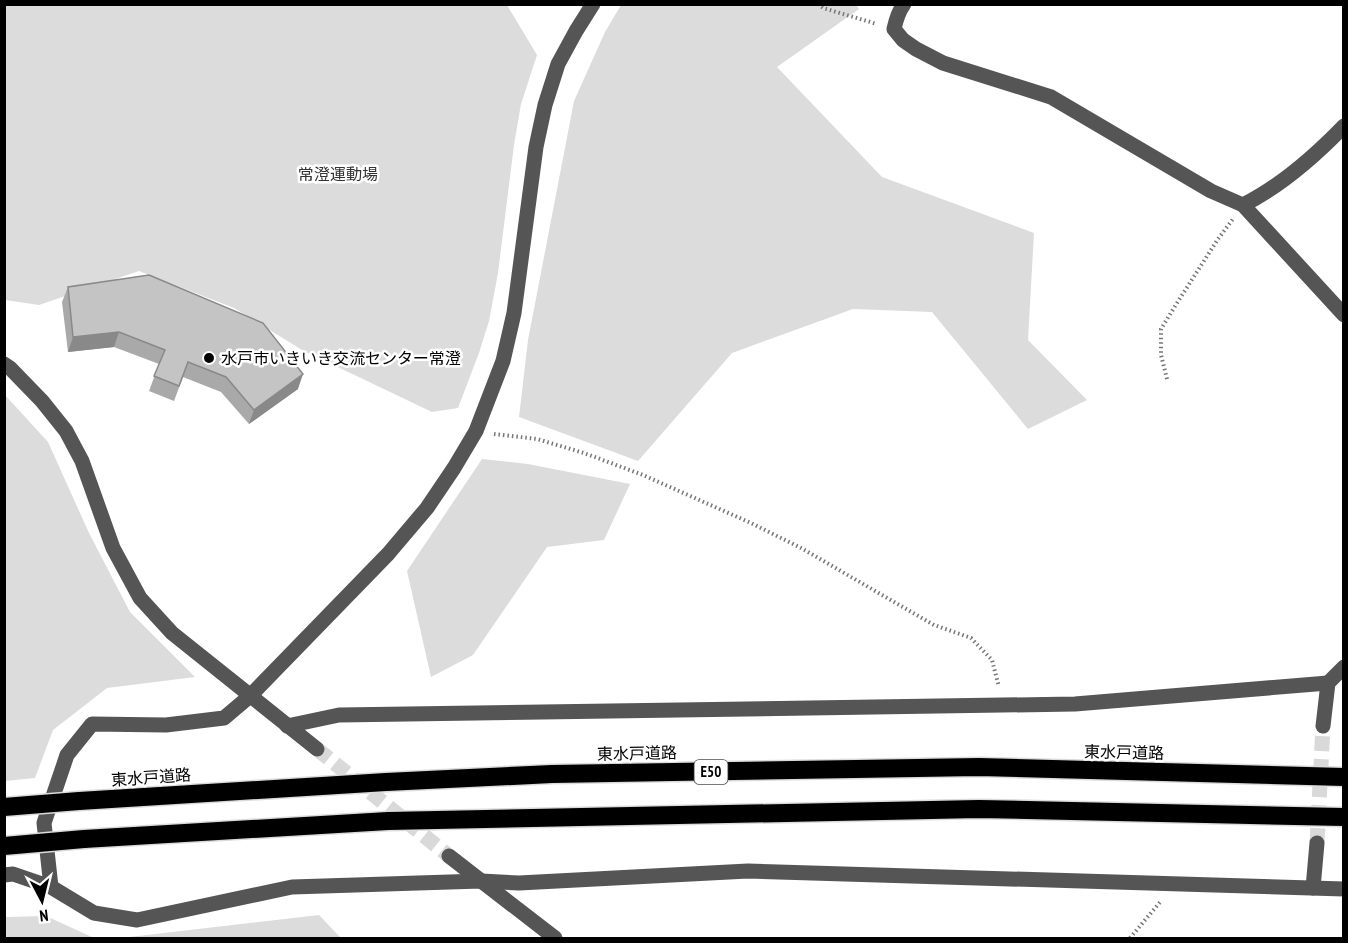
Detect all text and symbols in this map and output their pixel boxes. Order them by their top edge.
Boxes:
park label: 常澄運動場 [298,164,378,184]
place label: 水戸市いきいき交流センター常澄 [221,348,461,368]
marker: 水戸市いきいき交流センター常澄 [202,351,216,365]
street label: 東水戸道路 [1084,741,1164,763]
street label: 東水戸道路 [597,742,677,764]
road number: E50 [694,760,728,784]
street label: 東水戸道路 [110,764,192,790]
north arrow [12,871,72,931]
text: N [38,905,49,926]

